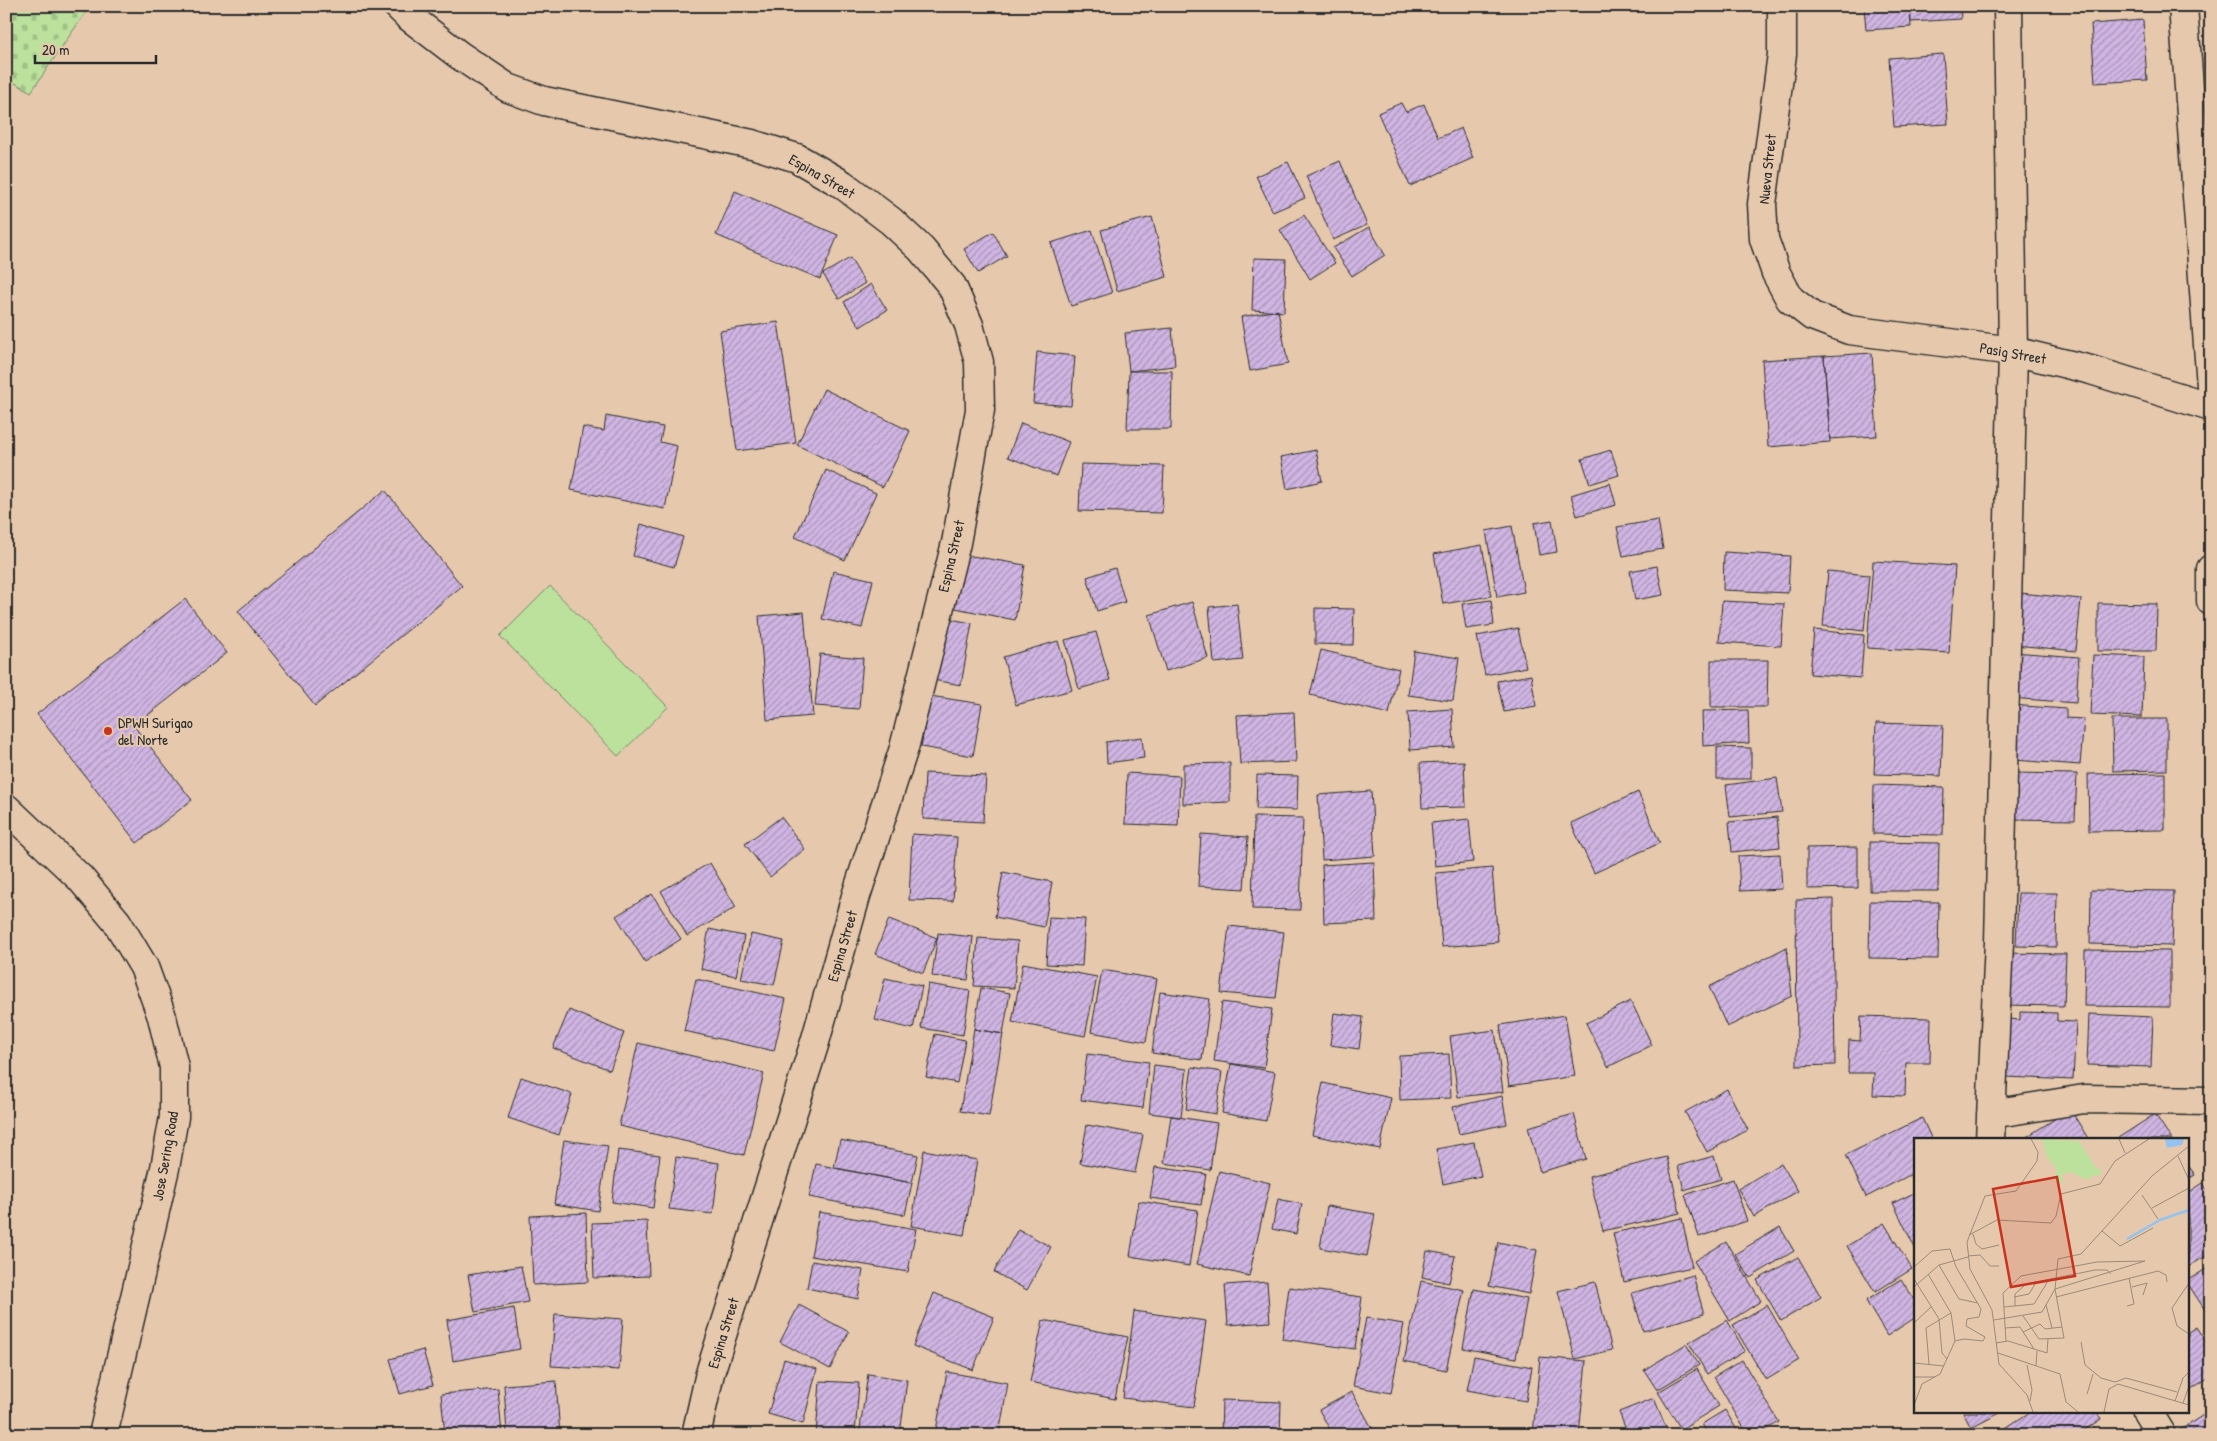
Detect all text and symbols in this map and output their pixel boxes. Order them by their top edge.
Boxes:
scale bar [35,32,156,64]
text: 20 m [42,39,69,60]
street label: Nueva Street [1753,132,1781,205]
street label: Espina Street [785,149,860,204]
street label: Pasig Street [1978,337,2049,369]
street label: Espina Street [933,517,970,594]
place label: DPWH Surigao del Norte [118,712,193,750]
marker: DPWH Surigao del Norte [102,725,114,737]
street label: Espina Street [822,907,862,984]
street label: Jose Sering Road [147,1110,183,1202]
inset map [1914,1138,2190,1414]
street label: Espina Street [702,1294,744,1371]

